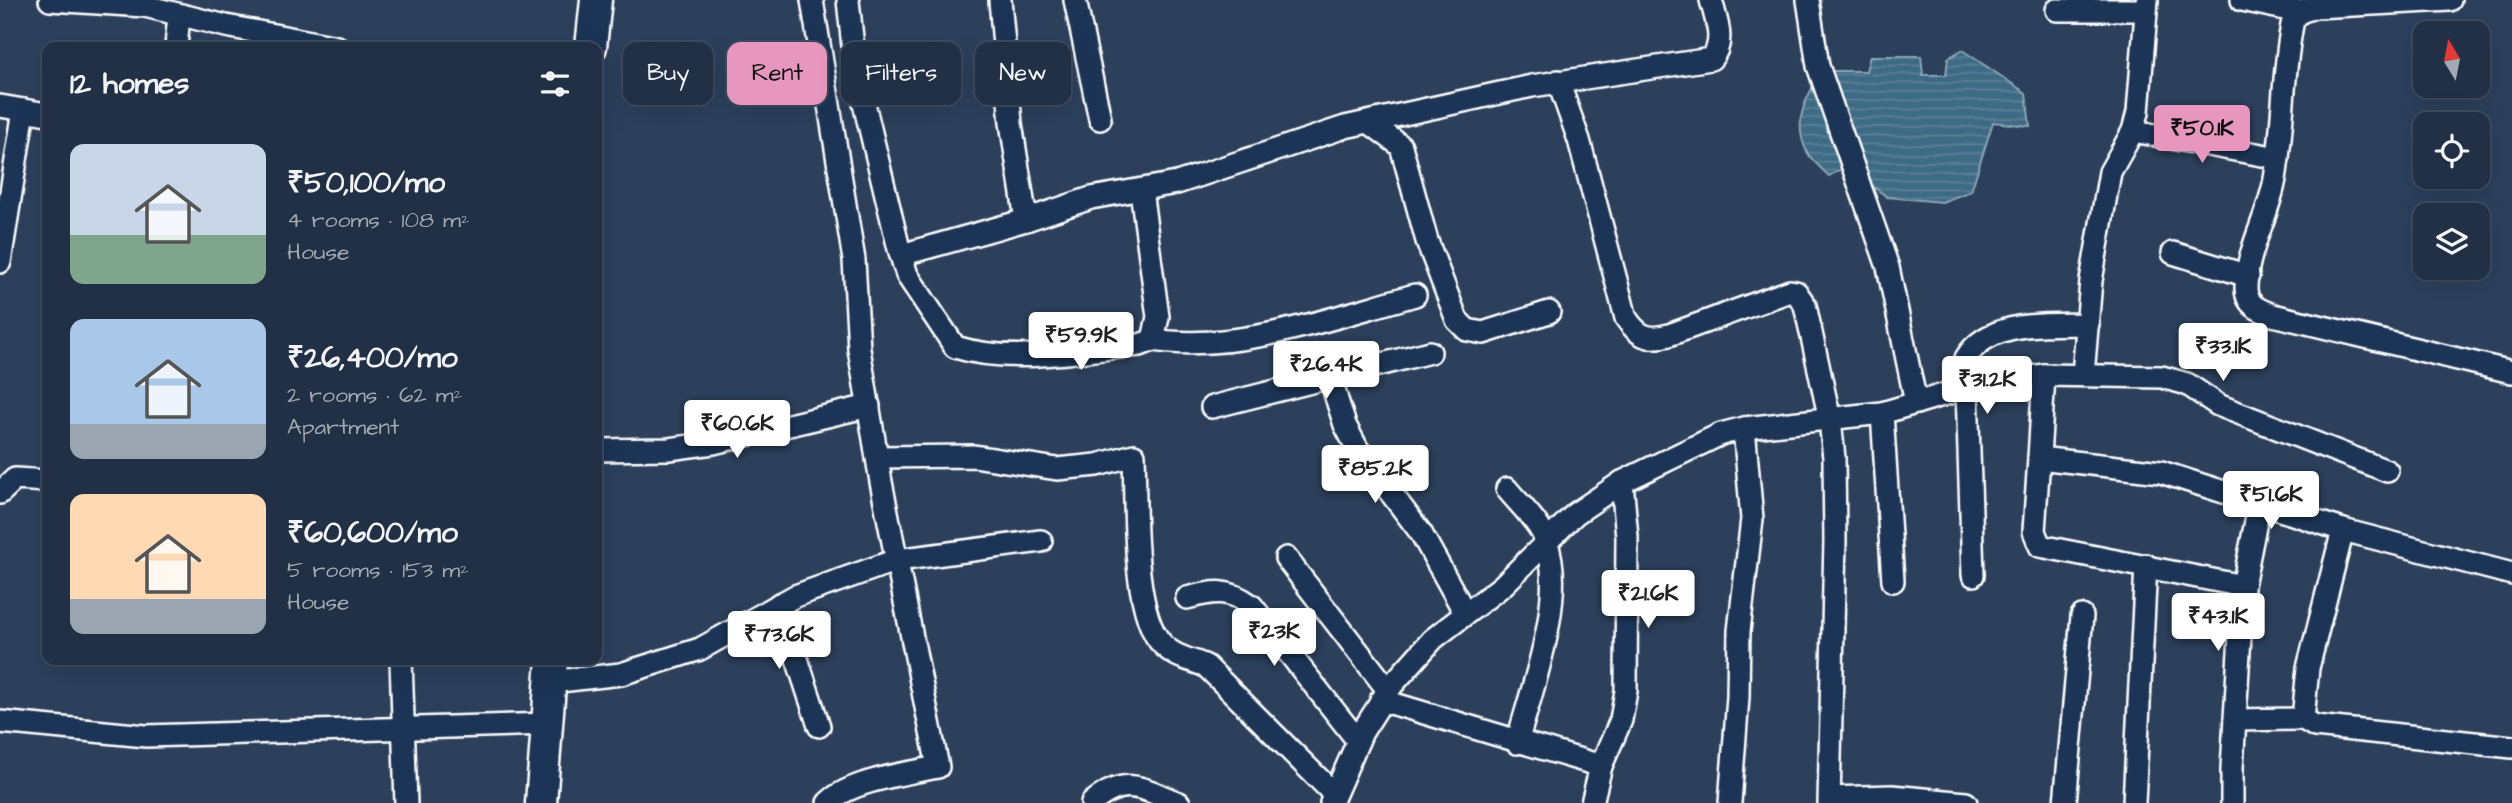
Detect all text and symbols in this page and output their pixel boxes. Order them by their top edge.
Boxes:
north arrow [2413,21,2490,98]
map controls [2413,21,2490,280]
chip: Buy [623,42,713,105]
chip: Rent [727,42,827,105]
chip: Filters [841,42,961,105]
chip: New [975,42,1071,105]
text: 12 homes [70,63,189,105]
icon: filters [536,65,574,103]
pin: ₹50.1K [2145,106,2259,165]
text: ₹50.1K [2170,112,2234,144]
button: locate [2413,112,2490,189]
text: ₹50,100/mo [287,162,445,204]
icon: home [126,172,210,256]
button: layers [2413,203,2490,280]
text: 4 rooms · 108 m² [287,204,470,236]
text: House [287,236,350,268]
pin: ₹59.9K [1024,312,1138,372]
text: ₹59.9K [1045,319,1117,351]
pin: ₹33.1K [2166,324,2280,383]
text: ₹33.1K [2195,330,2251,362]
text: ₹26,400/mo [287,337,458,379]
pin: ₹26.4K [1269,342,1383,401]
icon: home [126,347,210,431]
text: ₹26.4K [1289,348,1363,380]
pin: ₹31.2K [1930,356,2044,416]
text: ₹31.2K [1958,363,2016,395]
text: 2 rooms · 62 m² [287,379,462,411]
pin: ₹60.6K [680,400,794,460]
text: ₹60.6K [700,407,774,439]
text: Apartment [287,411,399,443]
pin: ₹85.2K [1318,446,1432,505]
text: ₹85.2K [1338,452,1412,484]
pin: ₹51.6K [2214,472,2328,531]
text: ₹51.6K [2239,478,2303,510]
text: ₹60,600/mo [287,512,458,554]
icon: home [126,522,210,606]
text: 5 rooms · 153 m² [287,554,469,586]
pin: ₹21.6K [1591,570,1705,630]
text: ₹21.6K [1618,577,1678,609]
text: House [287,586,350,618]
pin: ₹43.1K [2161,594,2275,653]
text: ₹43.1K [2188,600,2248,632]
pin: ₹23K [1233,608,1315,668]
pin: ₹73.6K [722,612,836,671]
text: ₹23K [1248,615,1300,647]
text: ₹73.6K [744,618,814,650]

